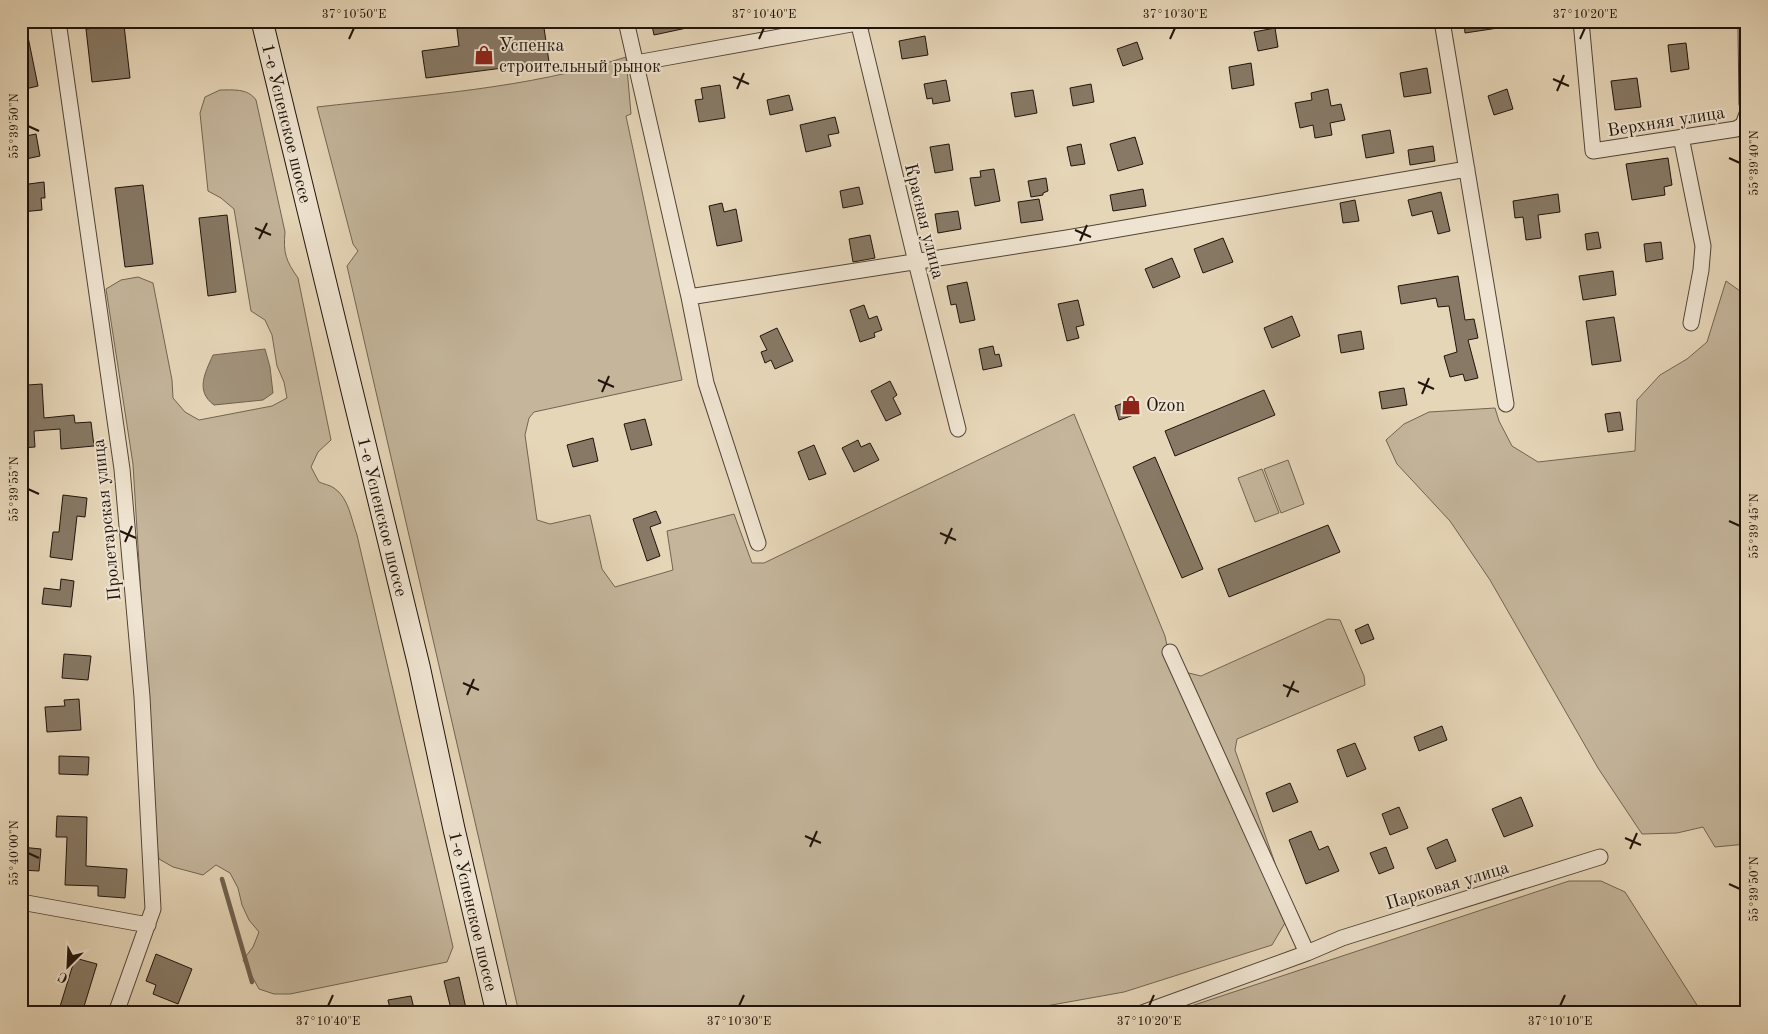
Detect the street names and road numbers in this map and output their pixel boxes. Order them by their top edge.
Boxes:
street label: 1-е Успенское шоссе [258,42,314,205]
street label: Верхняя улица [1606,104,1726,140]
street label: Красная улица [901,162,947,281]
street label: 1-е Успенское шоссе [354,435,410,598]
street label: Пролетарская улица [90,438,124,602]
street label: 1-е Успенское шоссе [445,830,500,993]
street label: Парковая улица [1383,859,1511,913]

